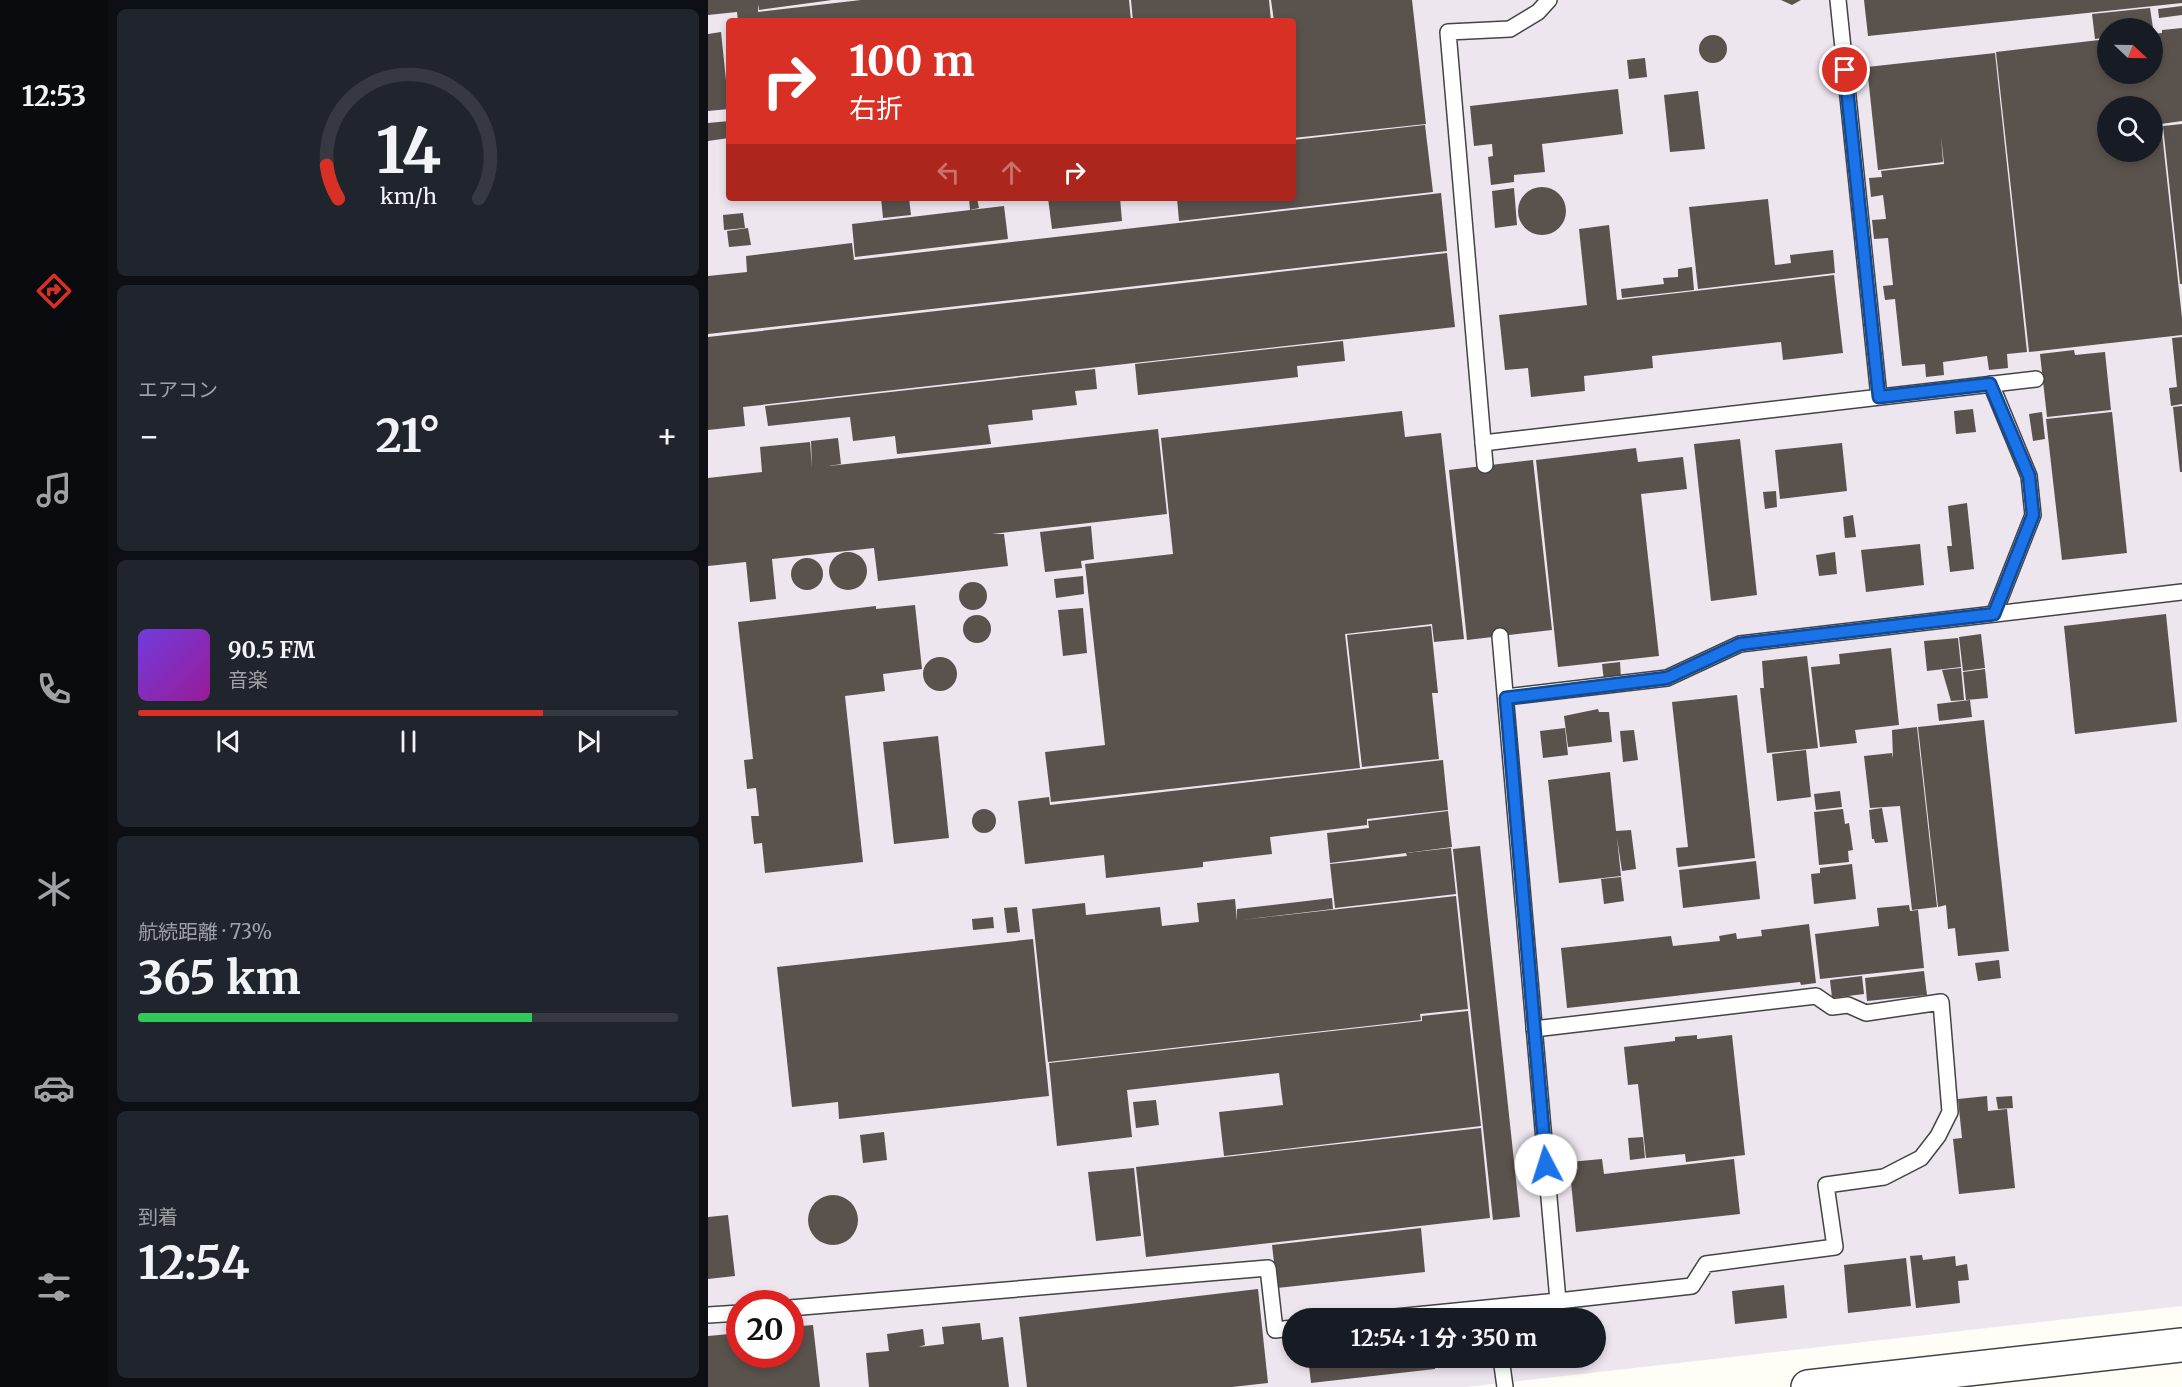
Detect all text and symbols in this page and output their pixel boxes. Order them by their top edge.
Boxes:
north arrow [2097,18,2163,84]
map controls [2097,18,2163,162]
text: 100 m [849,35,975,87]
icon: right [750,42,828,120]
pin [1819,44,1870,95]
icon: arrive [1828,53,1861,86]
text: 12:53 [22,79,86,113]
text: 右折 [849,91,903,125]
button: search [2097,96,2163,162]
text: 14 [375,112,441,190]
icon: left [932,156,965,189]
icon: ahead [995,156,1028,189]
icon: right [1058,156,1091,189]
text: km/h [380,184,436,211]
icon: directions [33,270,75,312]
text: エアコン [138,377,218,402]
text: 21° [375,408,441,464]
text: − [138,416,160,457]
text: + [656,416,678,457]
icon: music [33,469,75,511]
text: 90.5 FM [228,636,315,664]
text: 音楽 [228,667,268,692]
icon: phone [33,668,75,710]
icon: previous [212,725,245,758]
icon: pause [392,725,425,758]
icon: next [572,725,605,758]
icon: climate [33,868,75,910]
text: 航続距離 · 73% [138,919,272,944]
text: 365 km [138,950,301,1006]
icon: car [33,1067,75,1109]
position arrow [1514,1133,1578,1197]
text: 到着 [138,1204,178,1229]
text: 12:54 [138,1235,250,1291]
icon: filters [33,1266,75,1308]
speed limit sign: 20 [726,1290,804,1368]
text: 12:54 · 1 分 · 350 m [1351,1324,1537,1352]

